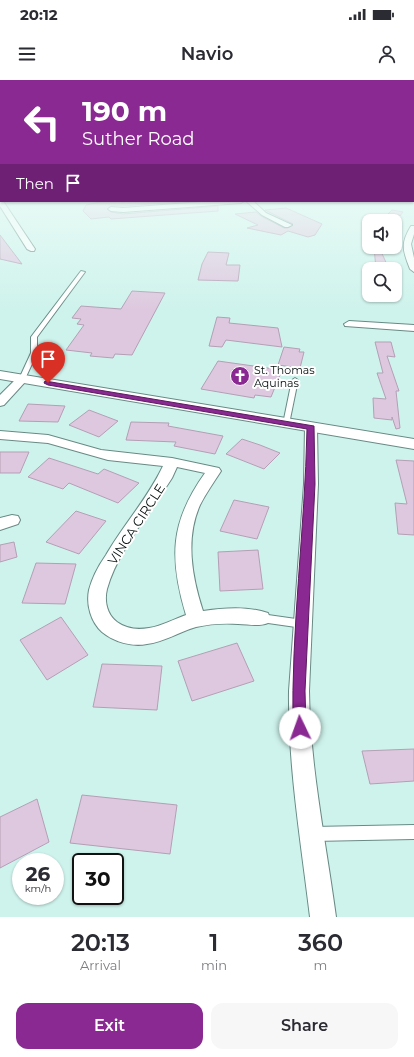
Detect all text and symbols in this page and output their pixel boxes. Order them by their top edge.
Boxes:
text: 20:12 [20,5,58,24]
icon: menu [16,43,38,65]
text: Navio [181,43,233,65]
icon: person [376,43,398,65]
text: 190 m [82,94,167,128]
icon: left [16,96,68,148]
text: Suther Road [82,128,195,150]
icon: arrive [62,172,84,194]
text: Then [16,174,54,193]
map controls [362,214,402,302]
button: sound [362,214,402,254]
button: search [362,262,402,302]
pin [31,342,65,383]
icon: arrive [37,348,59,370]
place label: St. Thomas Aquinas [254,363,315,390]
church icon: St. Thomas Aquinas [229,365,251,387]
street label: VINCA CIRCLE [104,481,168,567]
position arrow [279,707,321,749]
speed limit sign: 30 [72,853,124,905]
text: 26 [26,862,50,886]
text: km/h [25,882,51,895]
text: 20:13 [71,928,130,957]
text: 1 [209,928,219,957]
text: 360 [298,928,343,957]
text: Arrival [80,957,121,973]
text: min [201,957,227,973]
text: m [314,957,327,973]
button: Exit [16,1003,203,1049]
button: Share [211,1003,398,1049]

